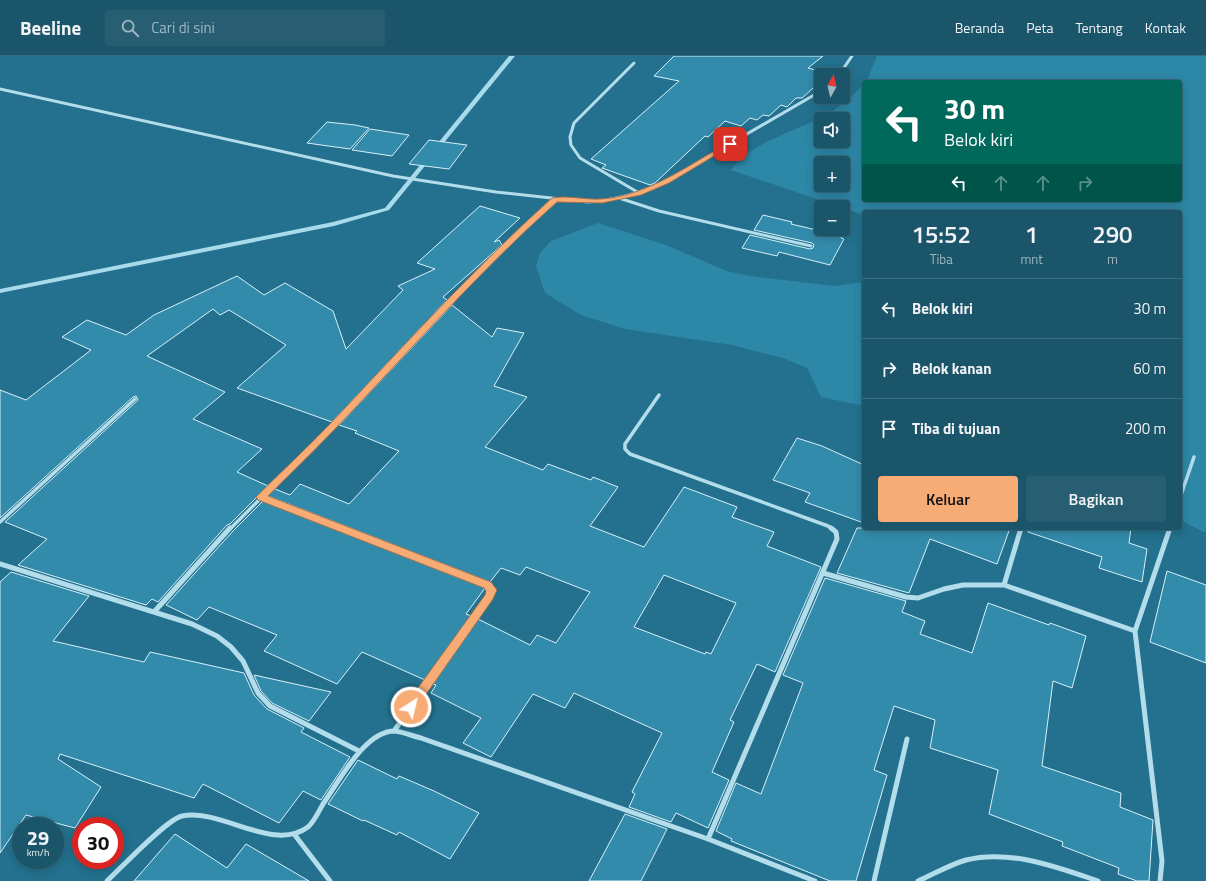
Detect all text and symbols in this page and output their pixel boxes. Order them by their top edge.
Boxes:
search box [105,10,385,46]
text: Beeline [20,13,81,42]
text: Cari di sini [151,16,215,39]
icon: search [119,17,141,39]
text: Beranda [955,17,1004,38]
text: Peta [1026,17,1053,38]
text: Tentang [1075,17,1123,38]
text: Kontak [1145,17,1186,38]
north arrow [814,68,850,104]
map controls [814,68,850,236]
text: 30 m [944,87,1005,130]
icon: left [878,96,930,148]
button: sound [814,112,850,148]
text: Belok kiri [944,126,1013,153]
pin [713,127,747,161]
icon: arrive [719,133,741,155]
button: + [814,156,850,192]
icon: left [948,172,970,194]
icon: ahead [990,172,1012,194]
icon: ahead [1032,172,1054,194]
icon: right [1074,172,1096,194]
button: − [814,200,850,236]
text: 15:52 [911,216,971,252]
text: 1 [1025,216,1038,252]
text: 290 [1092,216,1133,252]
text: Tiba [930,249,953,269]
text: mnt [1020,249,1043,269]
text: m [1107,249,1118,269]
text: Belok kiri [912,297,973,320]
text: 30 m [1133,297,1166,320]
icon: left [878,298,900,320]
text: Belok kanan [912,357,992,380]
text: 60 m [1133,357,1166,380]
icon: right [878,358,900,380]
text: Tiba di tujuan [912,417,1000,440]
text: 200 m [1125,417,1166,440]
icon: arrive [878,418,900,440]
button: Keluar [878,476,1018,522]
button: Bagikan [1026,476,1166,522]
position arrow [390,686,432,728]
speed limit sign: 30 [72,817,124,869]
text: 29 [27,822,49,853]
text: km/h [27,845,49,860]

